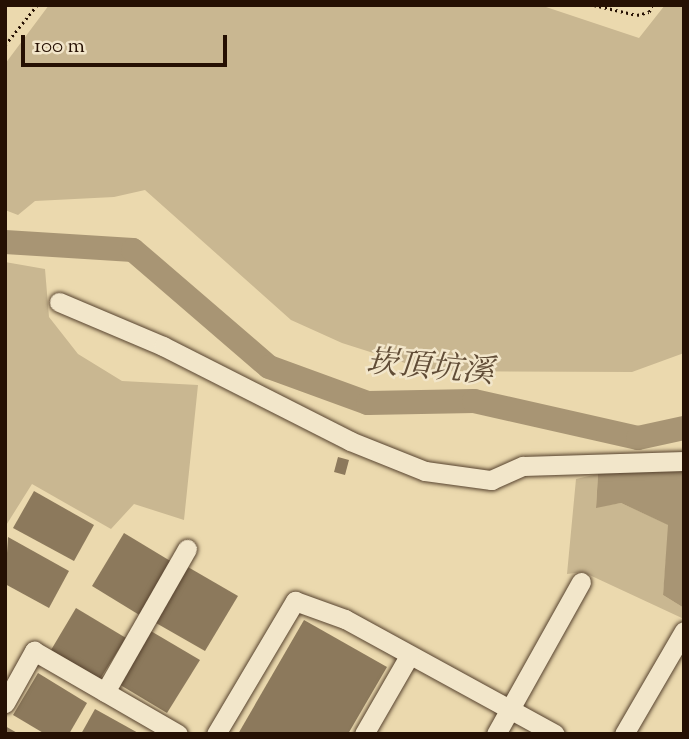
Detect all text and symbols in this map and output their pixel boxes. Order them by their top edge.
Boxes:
scale bar [24,21,231,65]
text: 100 m [34,32,85,62]
water label: 崁頂坑溪 [365,344,495,394]

